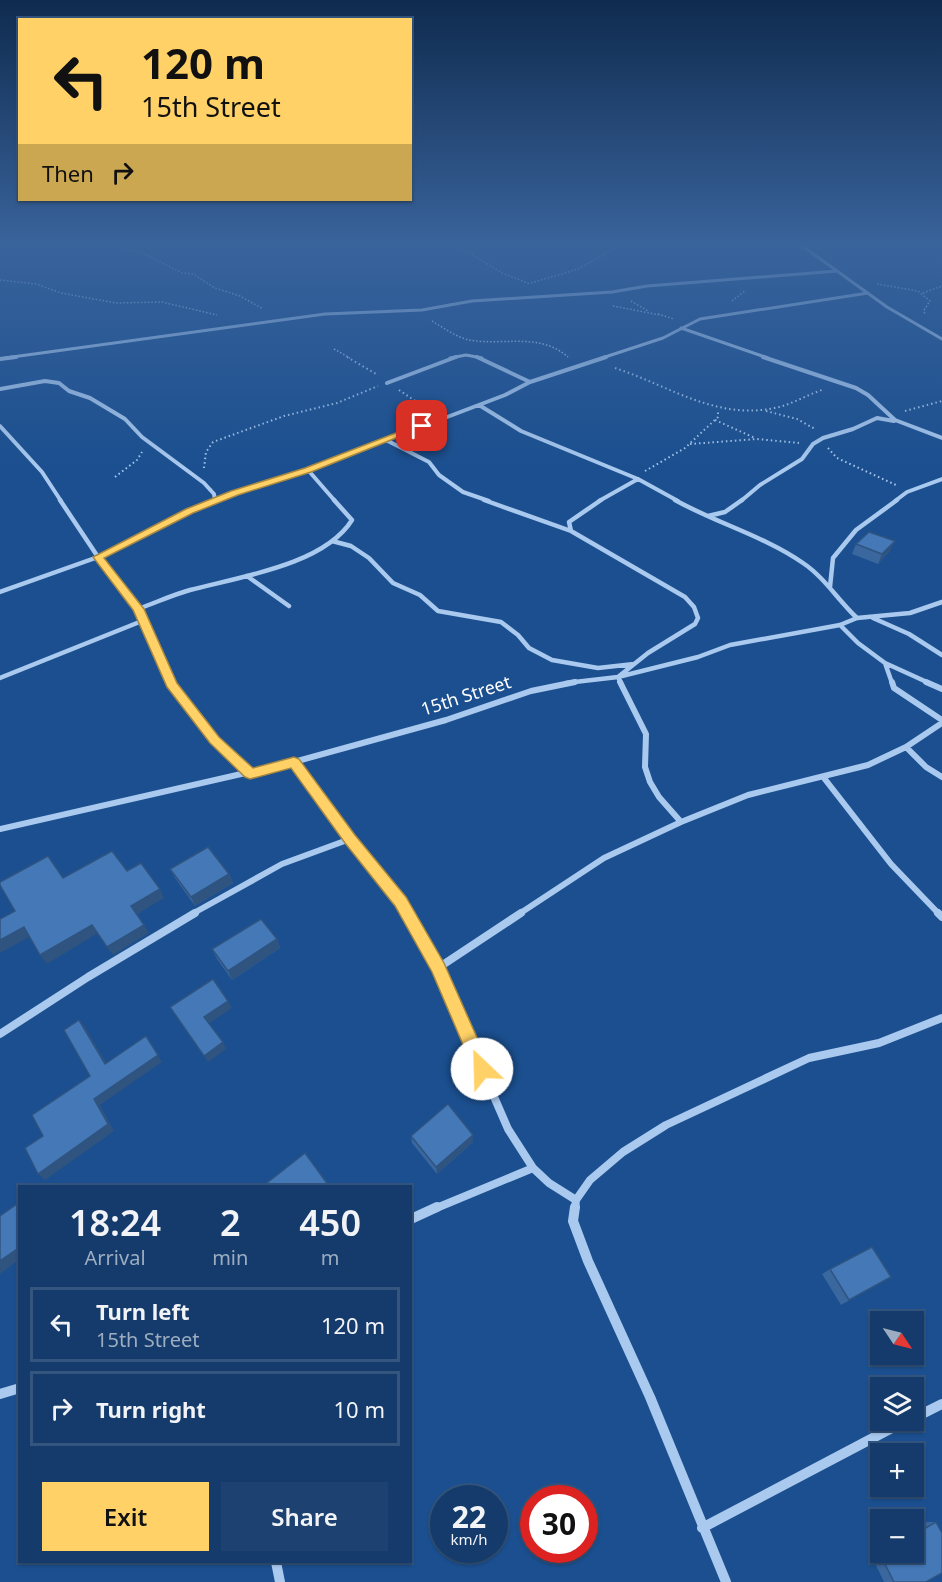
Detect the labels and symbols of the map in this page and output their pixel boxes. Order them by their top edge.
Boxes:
pin [396,400,447,451]
street label: 15th Street [418,669,514,721]
position arrow [450,1037,514,1101]
north arrow [870,1311,924,1365]
speed limit sign: 30 [520,1485,598,1563]

